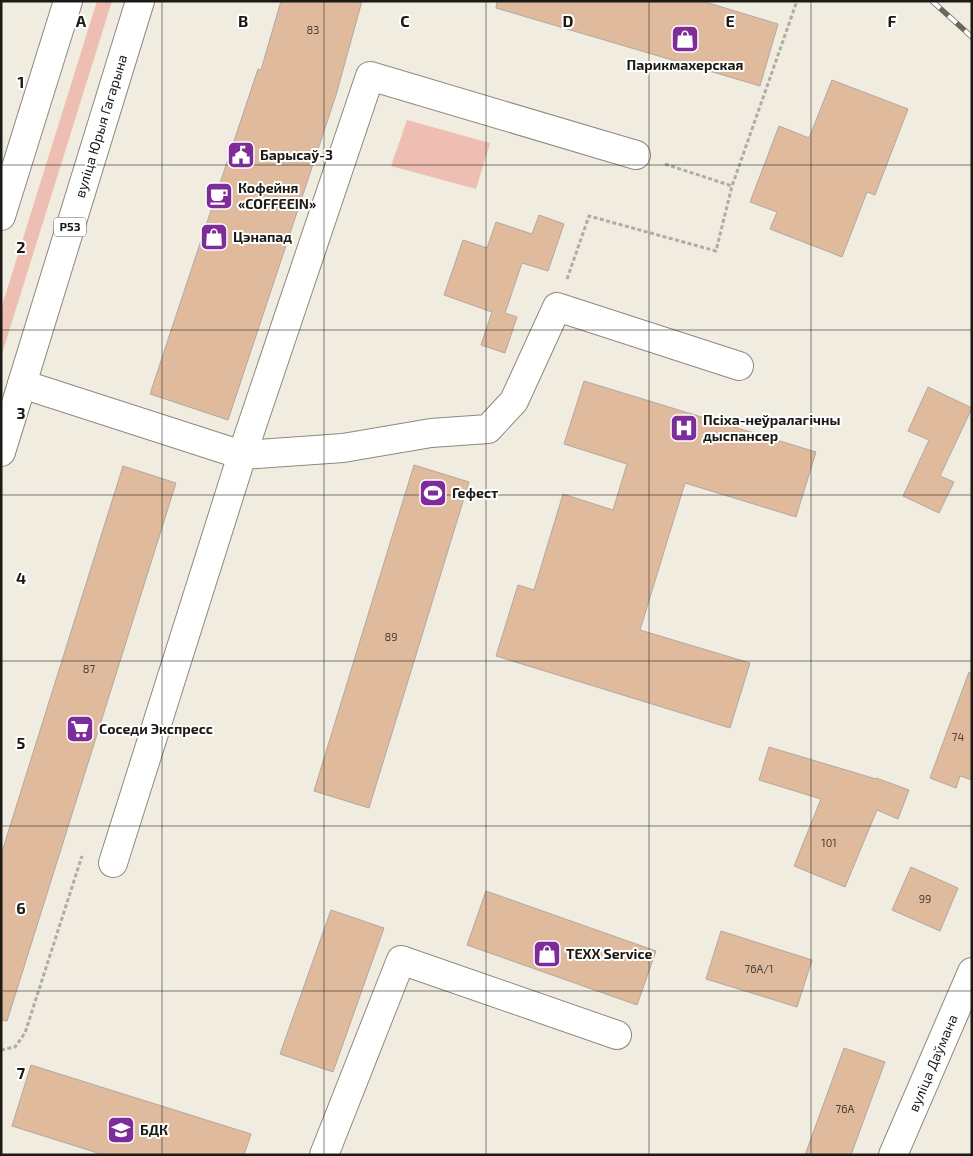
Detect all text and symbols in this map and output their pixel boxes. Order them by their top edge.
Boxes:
text: A [76,11,87,30]
text: B [238,11,248,30]
text: C [400,11,410,30]
text: D [563,11,574,30]
text: E [725,11,735,30]
text: F [888,11,897,30]
house number: 83 [307,23,319,36]
shop icon: Парикмахерская [670,24,700,54]
street label: вуліца Юрыя Гагарына [71,52,130,200]
place label: Парикмахерская [627,56,743,73]
text: 1 [18,72,24,91]
public building icon: Барысаў-3 [226,140,256,170]
place label: Барысаў-3 [260,146,333,163]
place label: Кофейня «COFFEEIN» [238,179,316,212]
cafe icon: Кофейня «COFFEEIN» [204,181,234,211]
road number: Р53 [54,218,86,236]
shop icon: Цэнапад [199,222,229,252]
place label: Цэнапад [233,228,292,245]
text: 2 [16,237,26,256]
text: 3 [16,403,26,422]
place label: Псіха-неўралагічны дыспансер [703,411,840,444]
hospital icon: Псіха-неўралагічны дыспансер [669,413,699,443]
sports icon: Гефест [418,478,448,508]
place label: Гефест [452,484,498,501]
text: 4 [16,568,26,587]
house number: 89 [385,630,397,643]
house number: 87 [83,662,96,675]
supermarket icon: Соседи Экспресс [65,714,95,744]
place label: Соседи Экспресс [99,720,213,737]
house number: 74 [952,730,964,743]
text: 5 [17,733,26,752]
house number: 101 [821,836,837,849]
house number: 99 [919,892,931,905]
text: 6 [16,898,26,917]
shop icon: TEXX Service [532,939,562,969]
place label: TEXX Service [566,945,652,962]
house number: 76А/1 [745,962,773,975]
street label: вуліца Даўмана [904,1012,961,1114]
text: 7 [17,1063,26,1082]
house number: 76А [836,1102,855,1115]
school or university icon: БДК [106,1115,136,1145]
place label: БДК [140,1121,168,1138]

